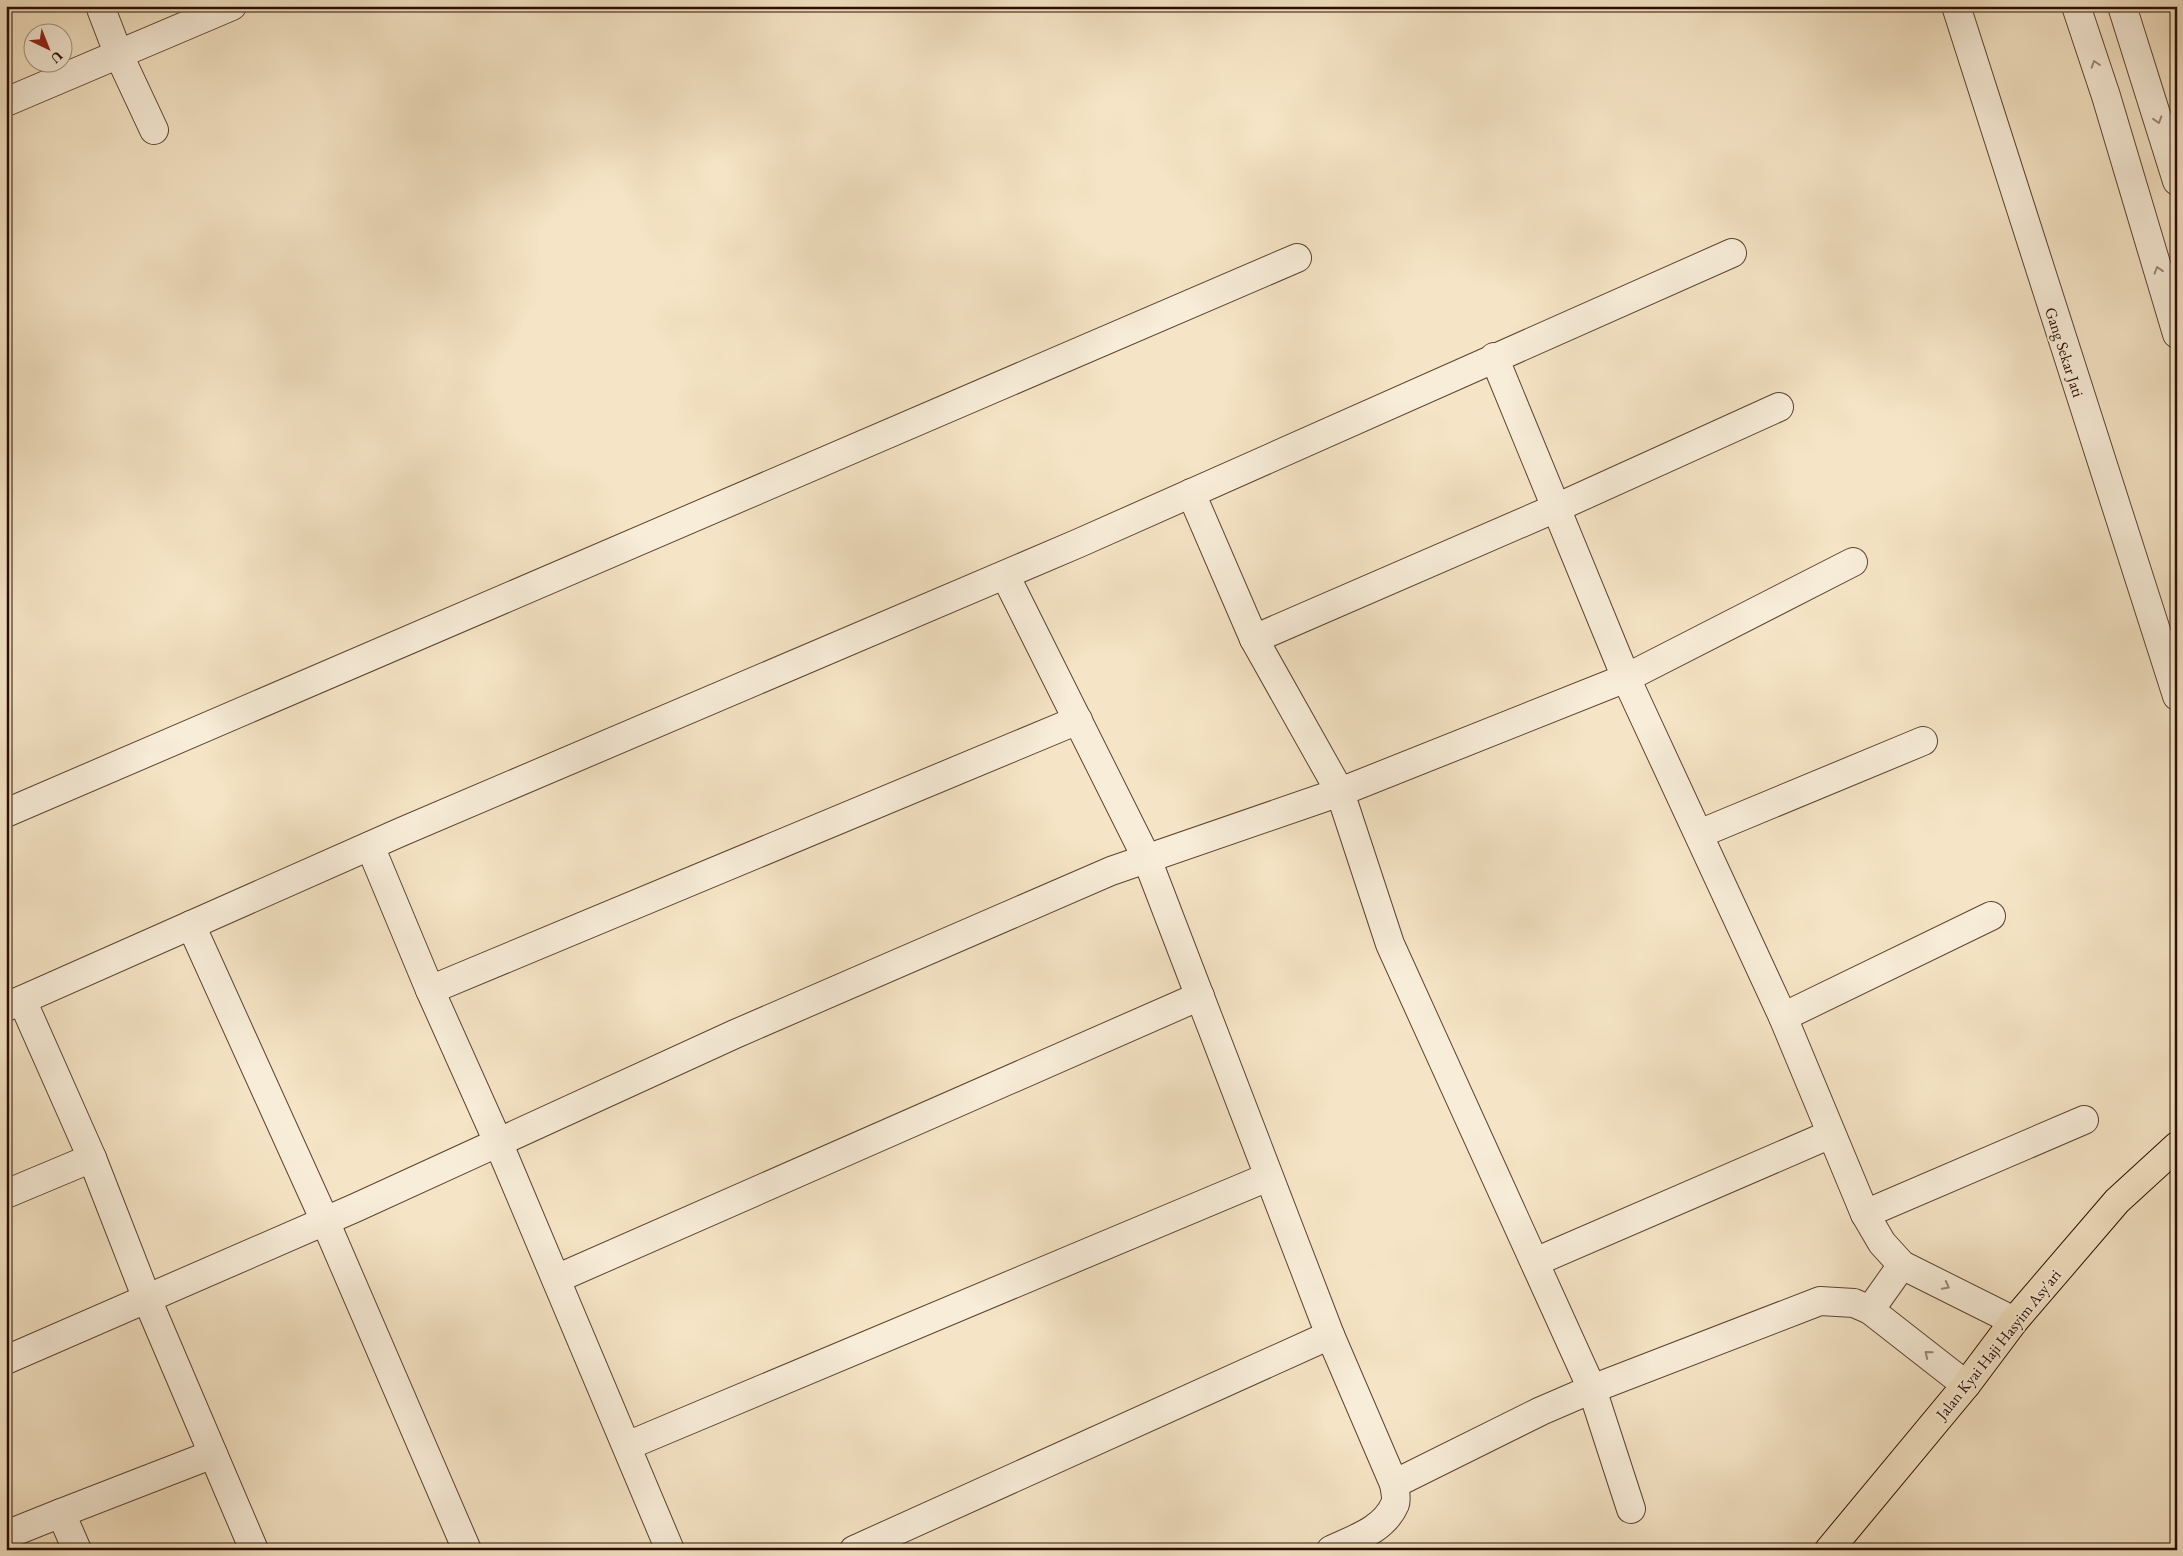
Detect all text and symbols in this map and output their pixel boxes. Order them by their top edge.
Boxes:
north arrow [22,22,72,72]
text: U [46,47,67,68]
one-way arrow [2091,61,2101,69]
one-way arrow [2152,115,2162,123]
one-way arrow [2153,266,2163,275]
street label: Gang Sekar Jati [2040,304,2089,400]
street label: Jalan Kyai Haji Hasyim Asy'ari [1930,1265,2066,1425]
one-way arrow [1941,1280,1950,1290]
one-way arrow [1925,1352,1934,1360]

